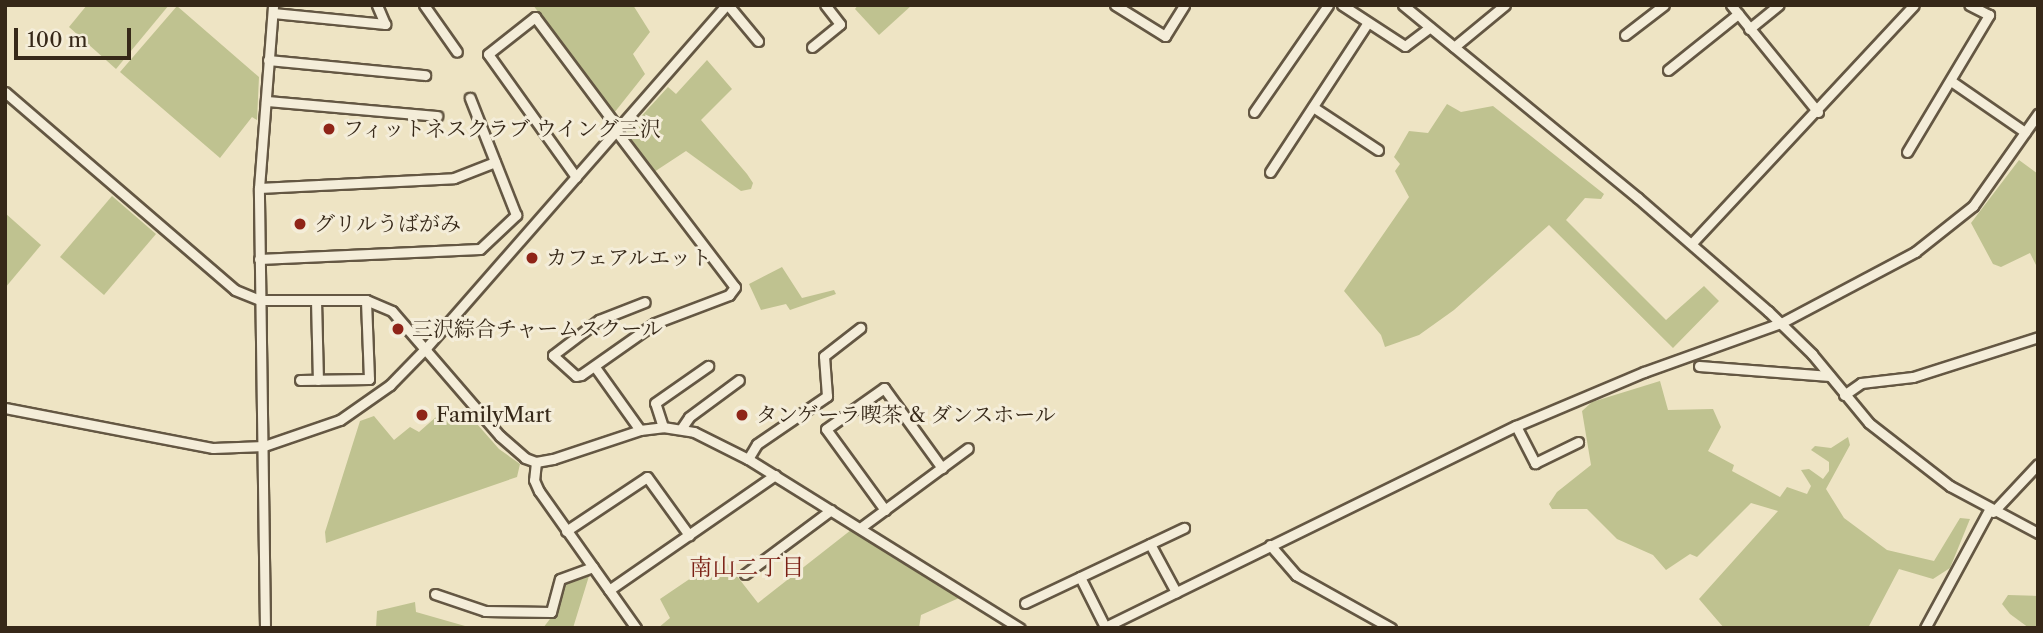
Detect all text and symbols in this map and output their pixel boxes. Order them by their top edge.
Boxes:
scale bar [18,14,135,58]
text: 100 m [27,27,88,52]
place label: フィットネスクラブ ウイング三沢 [343,116,664,142]
marker: フィットネスクラブ ウイング三沢 [321,121,337,137]
place label: グリルうばがみ [314,211,461,237]
marker: グリルうばがみ [292,216,308,232]
place label: カフェアルエット [546,245,714,271]
marker: カフェアルエット [524,250,540,266]
place label: 三沢綜合チャームスクール [412,316,664,342]
marker: 三沢綜合チャームスクール [390,321,406,337]
place label: FamilyMart [436,402,552,428]
place label: タンゲーラ喫茶 & ダンスホール [756,402,1057,428]
marker: FamilyMart [414,407,430,423]
marker: タンゲーラ喫茶 & ダンスホール [734,407,750,423]
district label: 南山二丁目 [690,553,804,581]

